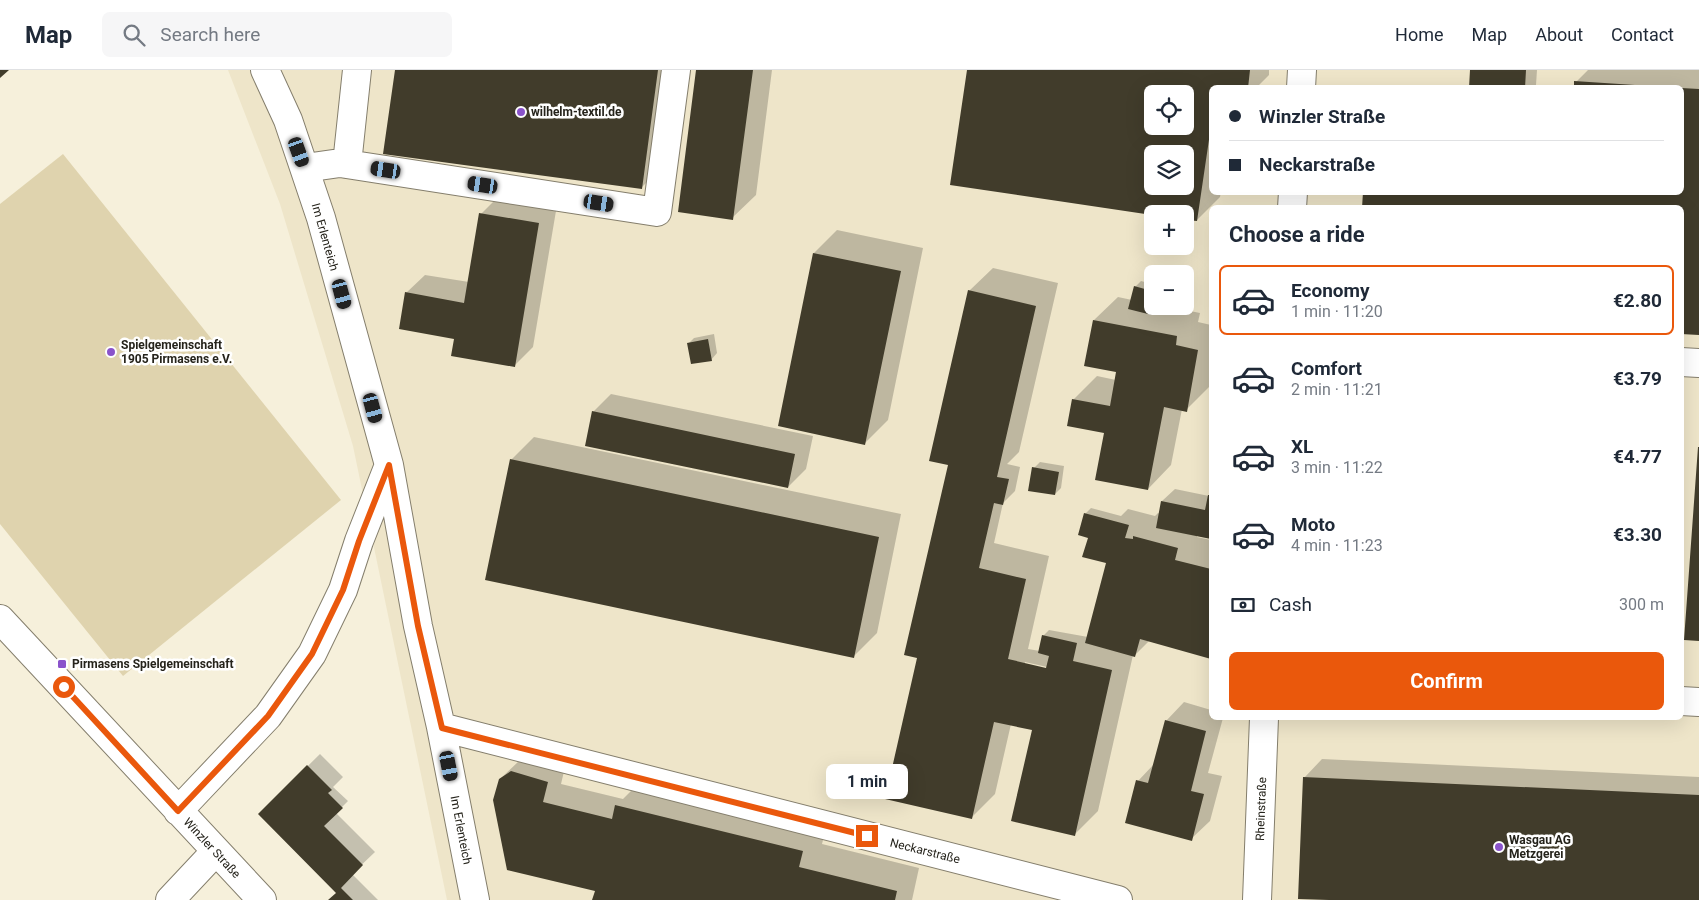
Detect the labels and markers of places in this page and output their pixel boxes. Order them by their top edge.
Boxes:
place label: wilhelm-textil.de [531,105,622,119]
marker: wilhelm-textil.de [515,106,527,118]
place label: Spielgemeinschaft 1905 Pirmasens e.V. [121,338,232,366]
marker: Spielgemeinschaft 1905 Pirmasens e.V. [105,346,117,358]
place label: Pirmasens Spielgemeinschaft [72,657,234,671]
marker: Pirmasens Spielgemeinschaft [56,658,68,670]
place label: Wasgau AG Metzgerei [1509,833,1571,861]
marker: Wasgau AG Metzgerei [1493,841,1505,853]

